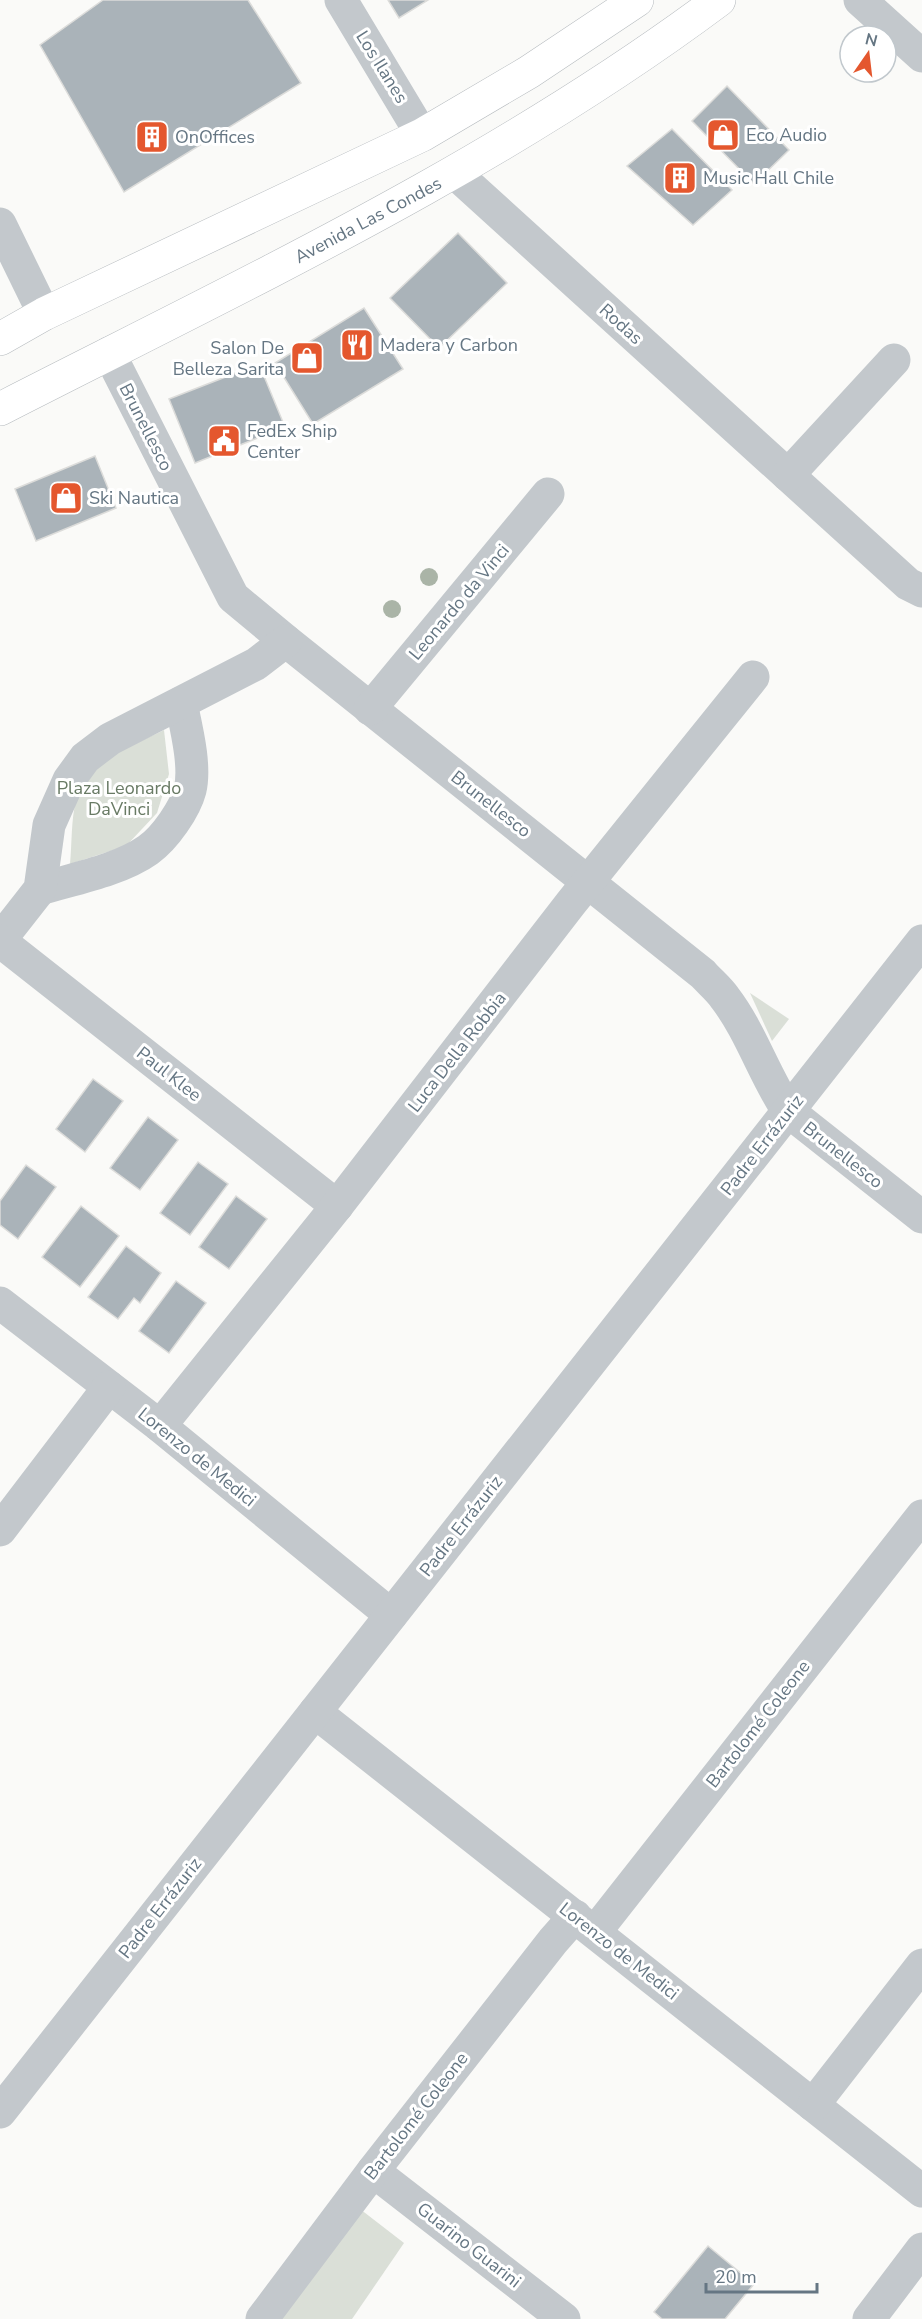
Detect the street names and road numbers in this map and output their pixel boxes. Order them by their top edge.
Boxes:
street label: Los Ilanes [350,26,414,108]
street label: Avenida Las Condes [290,171,446,269]
street label: Rodas [594,298,648,350]
street label: Brunellesco [114,379,178,475]
street label: Leonardo da Vinci [403,539,515,665]
street label: Brunellesco [446,765,536,843]
street label: Luca Della Robbia [402,987,512,1117]
street label: Paul Klee [132,1041,206,1107]
street label: Padre Errázuriz [715,1090,809,1200]
street label: Brunellesco [798,1116,888,1194]
street label: Lorenzo de Medici [133,1402,261,1512]
street label: Padre Errázuriz [414,1471,508,1581]
street label: Bartolomé Coleone [701,1655,815,1793]
street label: Padre Errázuriz [113,1853,207,1963]
street label: Lorenzo de Medici [554,1897,684,2005]
street label: Bartolomé Coleone [359,2047,473,2185]
street label: Guarino Guarini [412,2197,526,2293]

